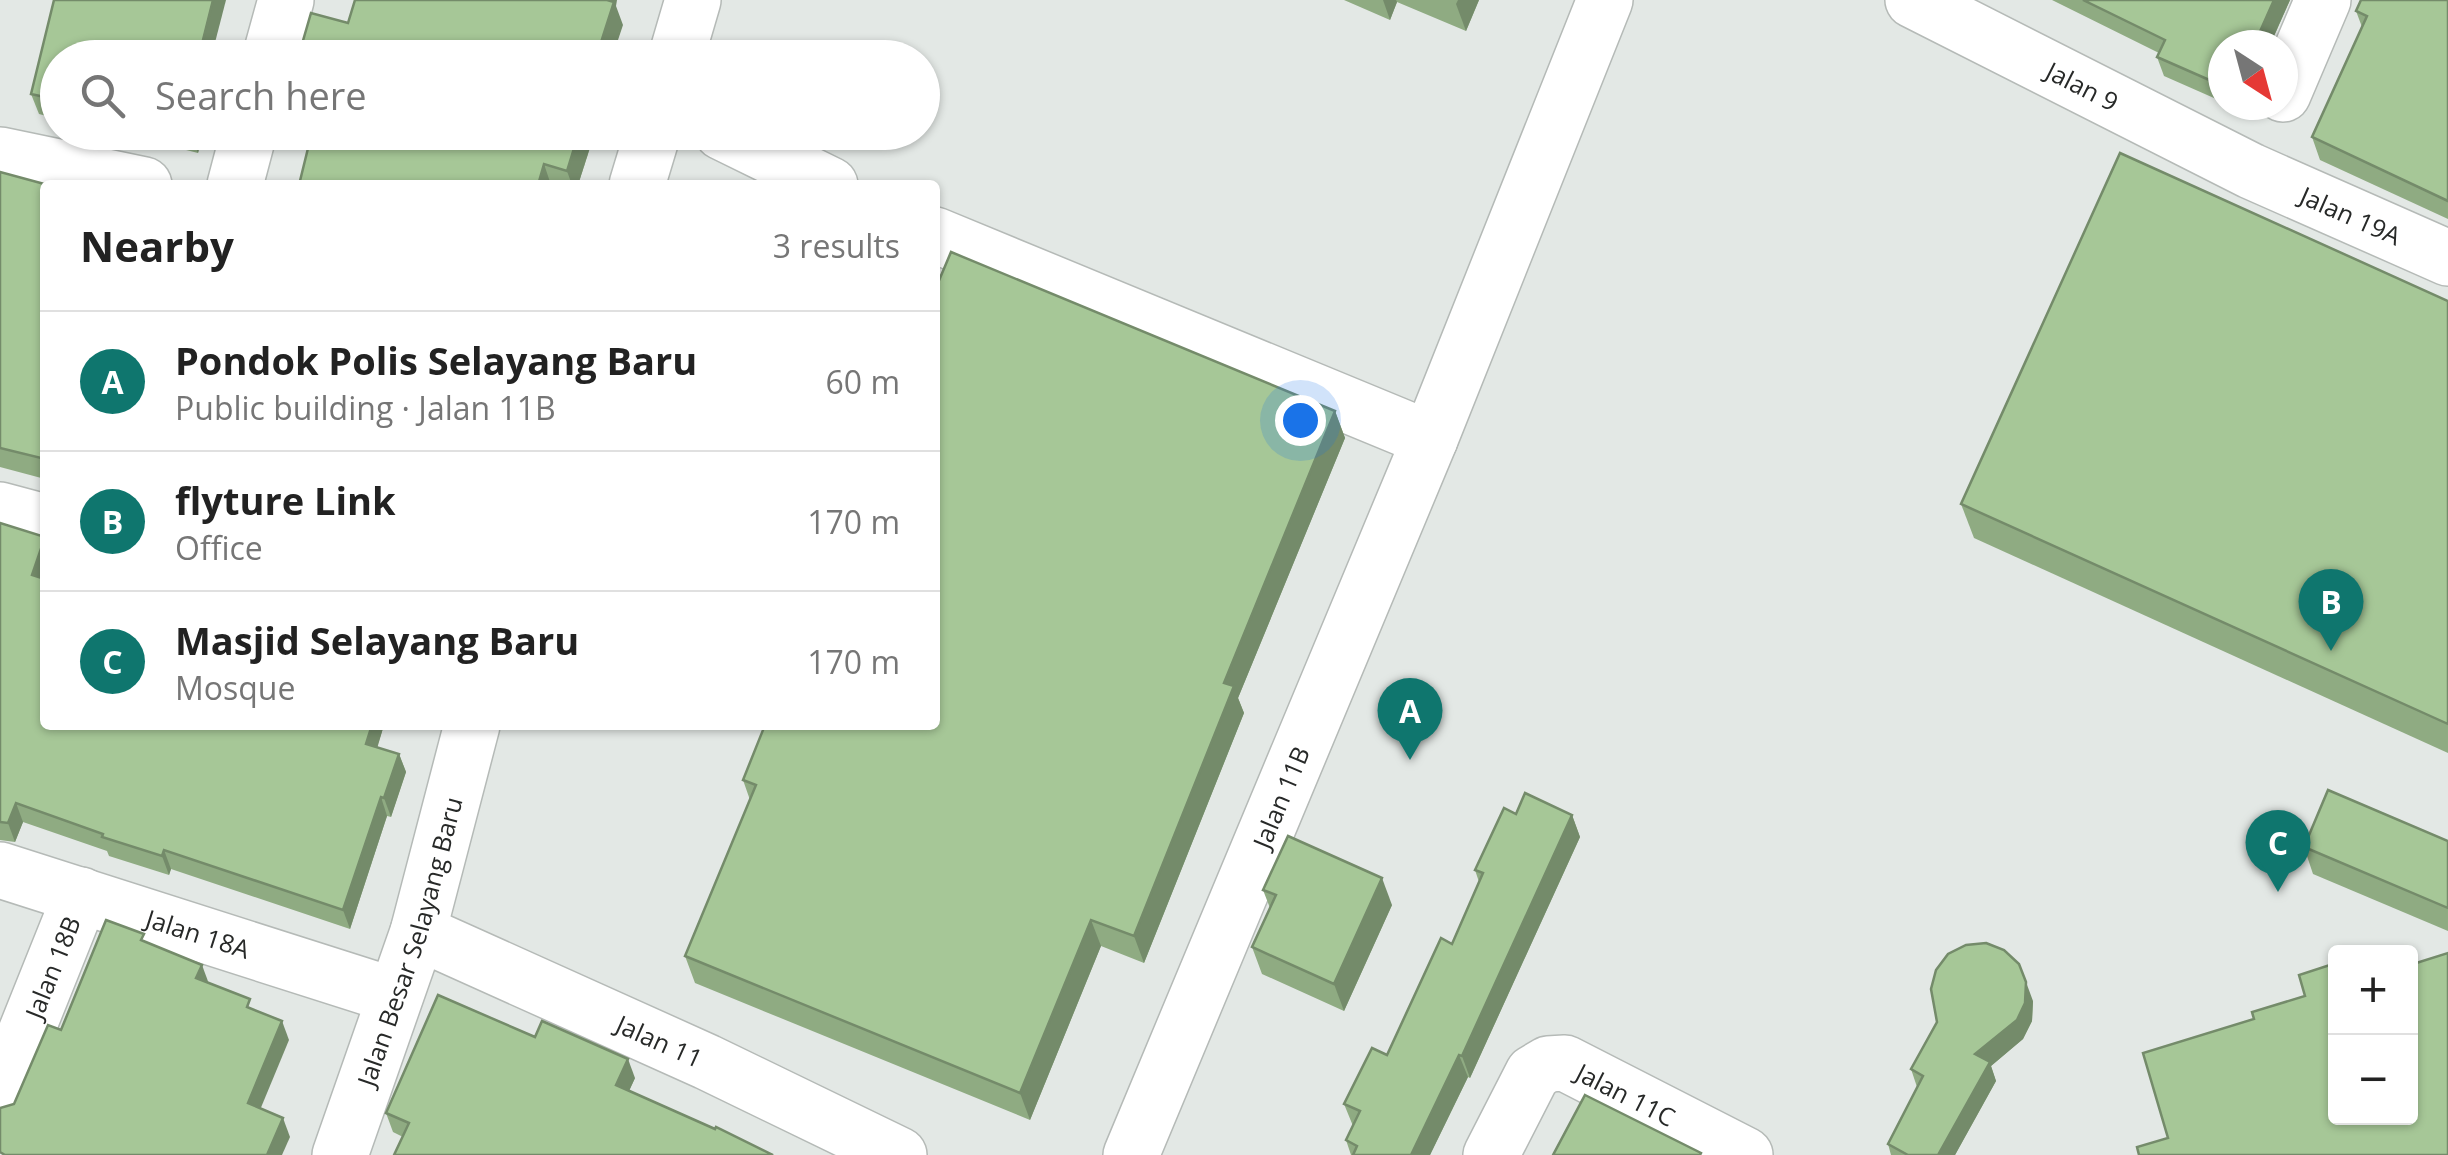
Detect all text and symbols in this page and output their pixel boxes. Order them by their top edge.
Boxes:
north arrow [2208,30,2298,120]
search box [40,40,940,150]
street label: Jalan 9 [2039,52,2125,118]
icon: search [75,68,130,123]
text: Search here [155,69,367,121]
street label: Jalan 19A [2293,177,2407,252]
text: Nearby [80,217,234,274]
text: 3 results [773,224,900,267]
text: Pondok Polis Selayang Baru [175,334,697,386]
text: A [101,360,124,403]
text: 60 m [825,360,900,403]
text: Public building · Jalan 11B [175,386,556,429]
your location [1275,395,1326,446]
text: flyture Link [175,474,396,526]
text: B [102,500,123,543]
text: 170 m [807,500,900,543]
text: Office [175,526,263,569]
pin: B [2298,568,2364,651]
text: Masjid Selayang Baru [175,614,579,666]
text: C [102,640,123,683]
text: 170 m [807,640,900,683]
text: Mosque [175,666,295,709]
pin: A [1378,678,1442,760]
street label: Jalan 11B [1243,741,1317,855]
street label: Jalan Besar Selayang Baru [348,793,470,1092]
pin: C [2246,810,2310,892]
street label: Jalan 18A [140,900,255,966]
street label: Jalan 18B [16,911,88,1025]
map controls [2328,945,2418,1125]
button: + [2328,945,2418,1035]
street label: Jalan 11 [609,1006,708,1075]
button: − [2328,1035,2418,1125]
street label: Jalan 11C [1569,1054,1681,1134]

